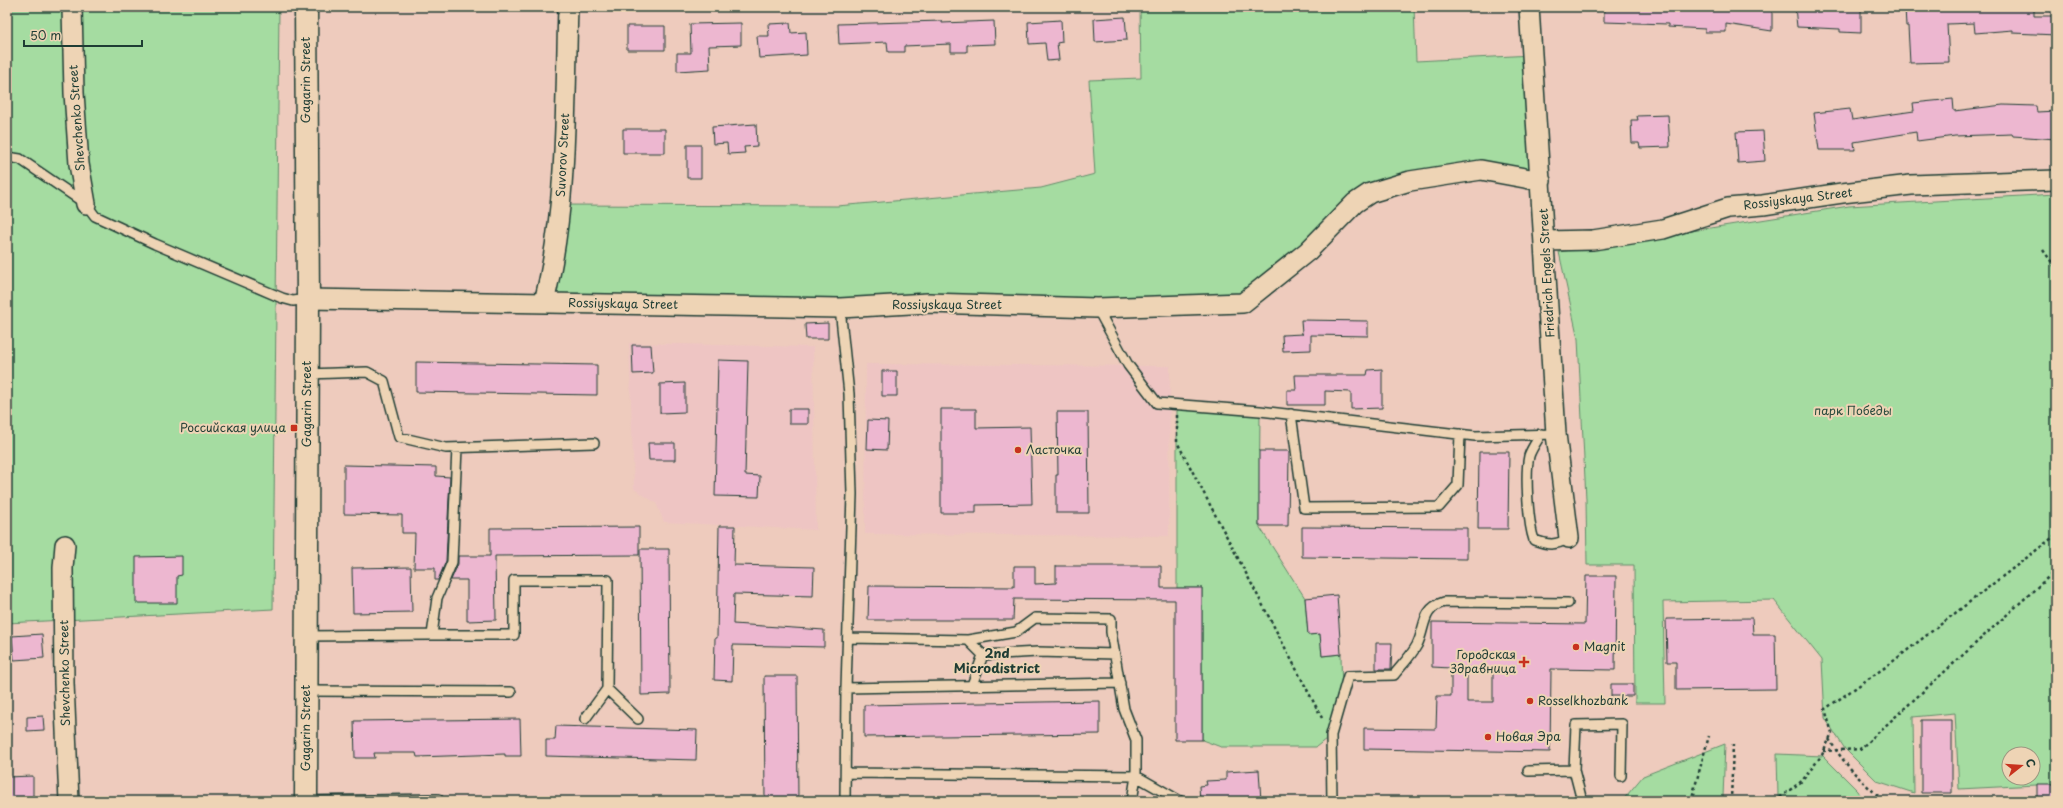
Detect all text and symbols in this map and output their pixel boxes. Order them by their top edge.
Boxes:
scale bar [24,22,142,48]
text: 50 m [30,26,61,44]
street label: Gagarin Street [296,37,314,123]
street label: Shevchenko Street [63,64,89,172]
street label: Suvorov Street [551,112,573,197]
street label: Rossiyskaya Street [1742,182,1854,214]
street label: Friedrich Engels Street [1534,208,1558,338]
street label: Rossiyskaya Street [568,293,678,313]
street label: Rossiyskaya Street [892,295,1002,313]
street label: Gagarin Street [297,361,315,447]
park label: парк Победы [1814,401,1892,419]
place label: Российская улица [180,418,286,436]
marker: Российская улица [289,423,299,433]
place label: Ласточка [1026,440,1082,458]
marker: Ласточка [1013,445,1023,455]
street label: Shevchenko Street [54,620,74,726]
place label: Magnit [1584,637,1626,655]
marker: Magnit [1571,642,1581,652]
district label: 2nd Microdistrict [954,643,1040,677]
place label: Городская Здравница [1449,645,1516,677]
marker: Городская Здравница [1519,657,1529,667]
street label: Gagarin Street [296,685,314,771]
place label: Rosselkhozbank [1538,691,1628,709]
marker: Rosselkhozbank [1525,696,1535,706]
place label: Новая Эра [1496,727,1561,745]
marker: Новая Эра [1483,732,1493,742]
north arrow [2001,746,2041,786]
text: С [2022,756,2040,769]

